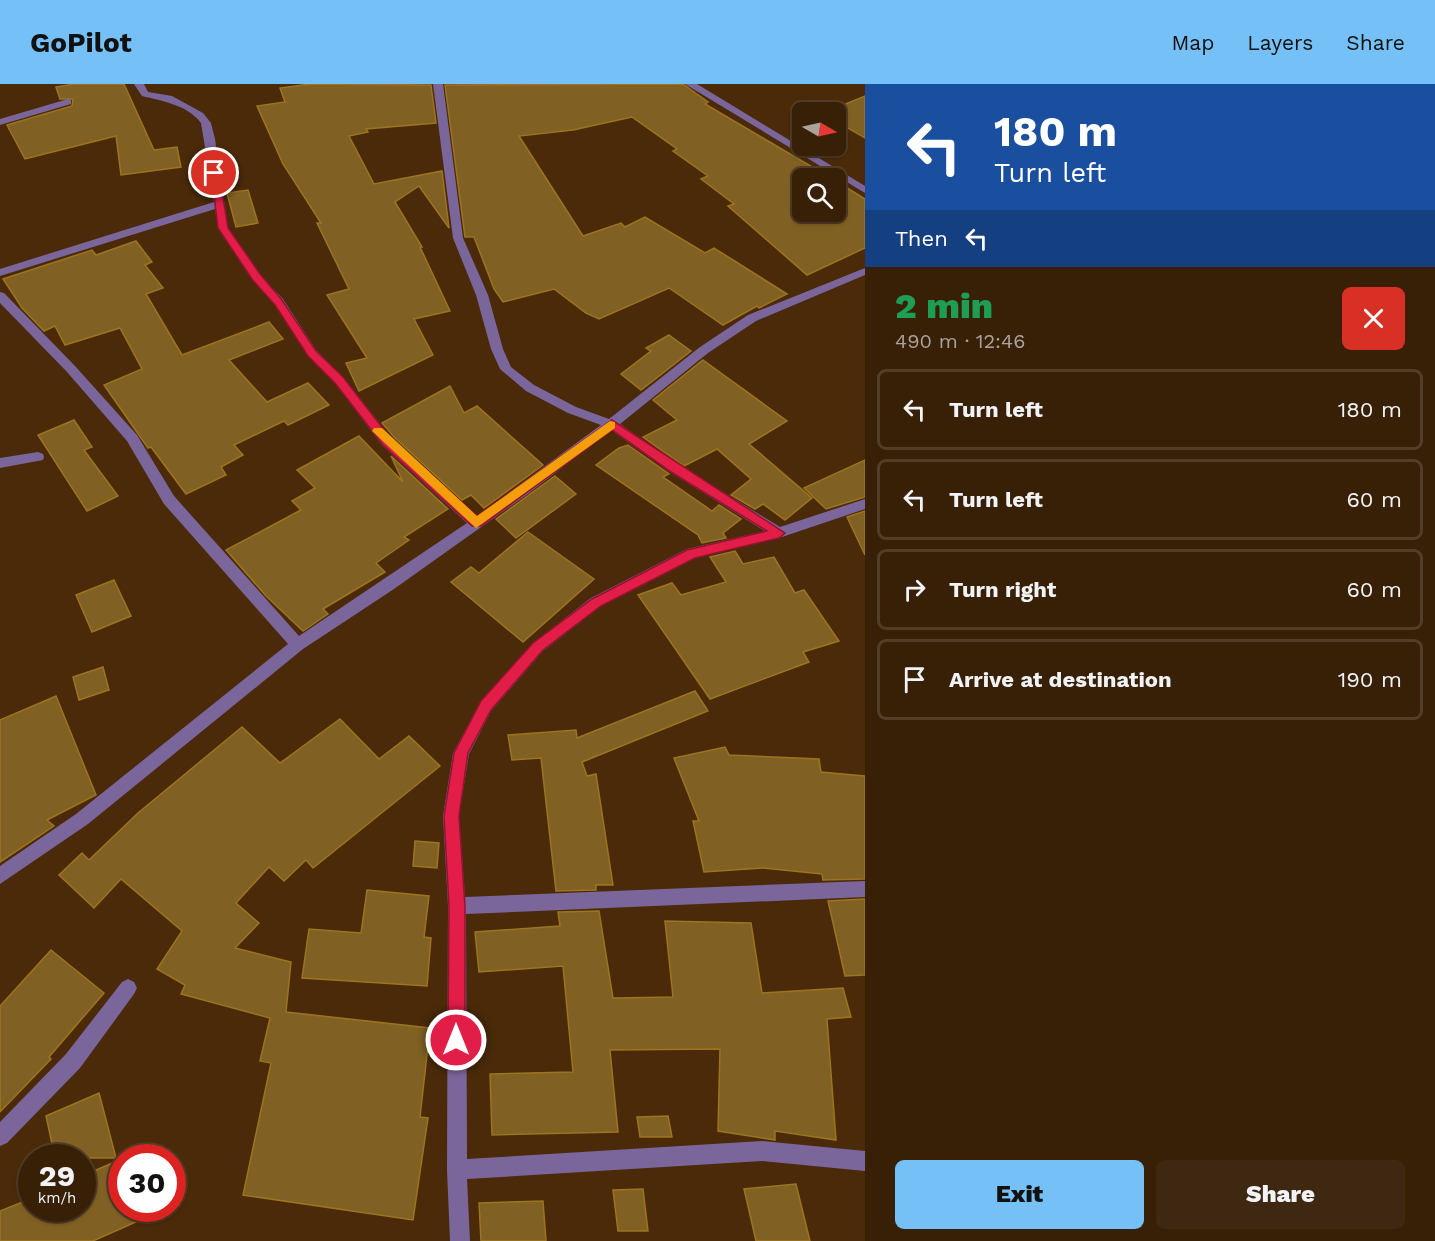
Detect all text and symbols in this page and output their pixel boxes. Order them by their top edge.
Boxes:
text: GoPilot [30,26,132,59]
text: Map [1171,30,1214,55]
text: Layers [1247,30,1313,55]
text: Share [1346,30,1405,55]
north arrow [792,102,846,156]
map controls [792,102,846,222]
text: 180 m [994,107,1117,156]
icon: left [895,108,973,186]
pin [188,147,239,198]
icon: arrive [197,156,230,189]
text: Turn left [994,157,1106,189]
button: search [792,168,846,222]
icon: left [960,222,993,255]
text: Then [895,226,948,251]
text: 2 min [895,285,993,327]
button: close [1342,287,1405,350]
text: 490 m · 12:46 [895,329,1025,353]
icon: left [898,393,931,426]
text: Turn left [949,397,1043,422]
text: 180 m [1338,397,1402,422]
icon: left [898,483,931,516]
text: Turn left [949,487,1043,512]
text: 60 m [1346,487,1402,512]
icon: right [898,573,931,606]
text: Turn right [949,577,1056,602]
text: 60 m [1346,577,1402,602]
icon: arrive [898,663,931,696]
text: Arrive at destination [949,667,1172,692]
text: 190 m [1338,667,1402,692]
position arrow [424,1008,488,1072]
speed limit sign: 30 [108,1144,186,1222]
text: 29 [39,1158,75,1193]
button: Exit [895,1160,1144,1229]
button: Share [1156,1160,1405,1229]
text: km/h [38,1189,76,1207]

